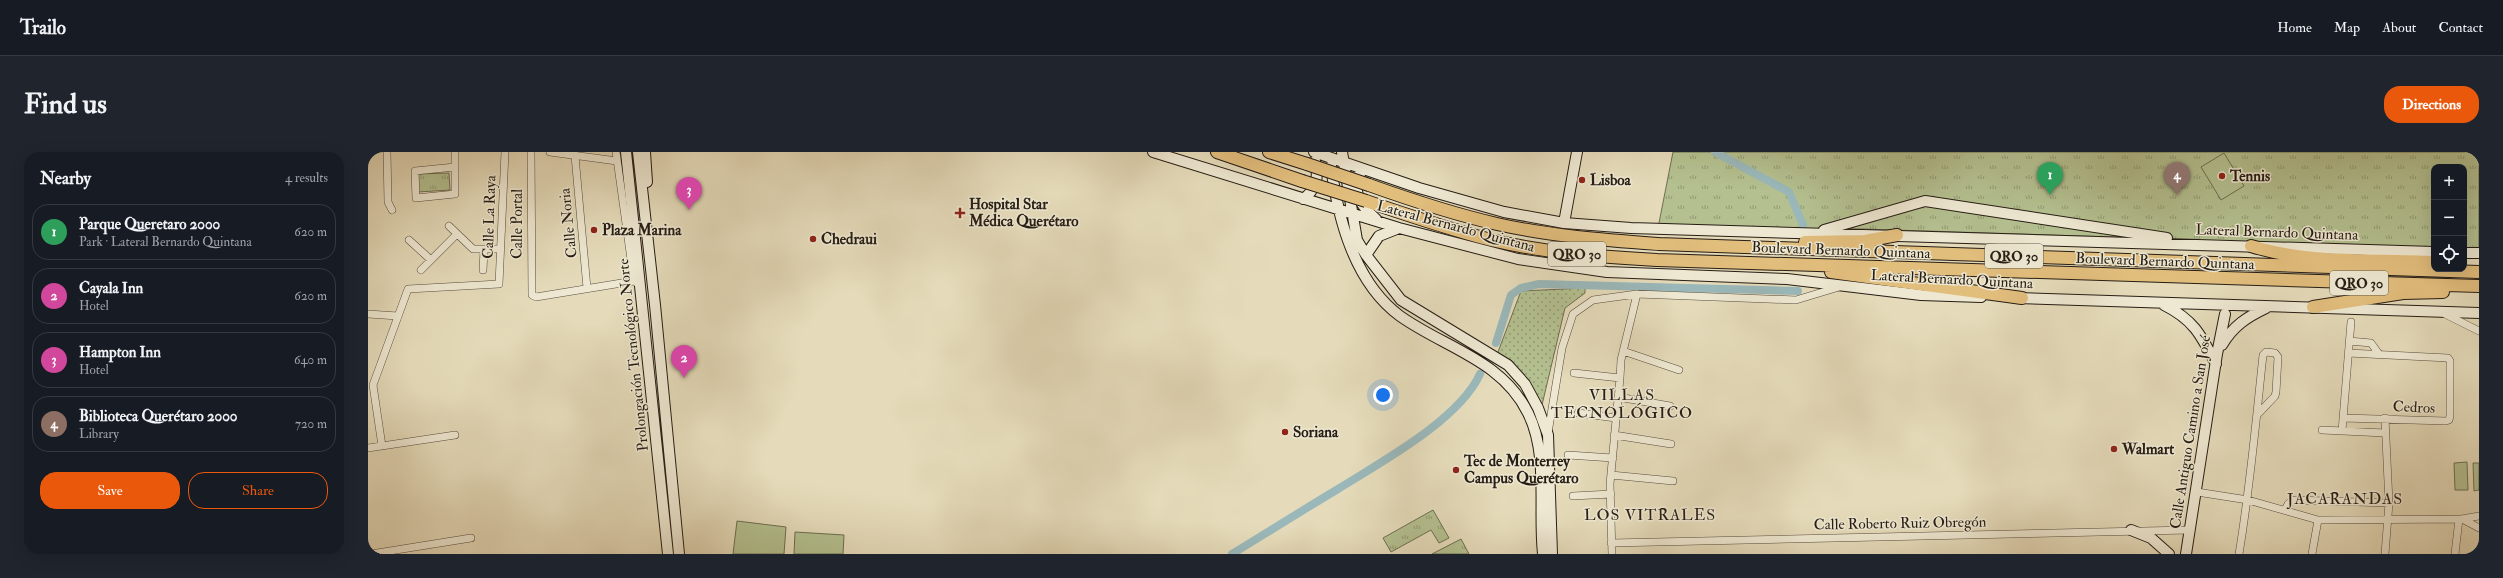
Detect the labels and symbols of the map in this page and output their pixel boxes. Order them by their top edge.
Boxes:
pin: 1 [2037,162,2063,195]
pin: 4 [2164,162,2190,195]
place label: Tennis [2229,167,2270,186]
place label: Lisboa [1590,171,1632,190]
marker: Tennis [2217,171,2227,181]
street label: Calle La Raya [479,174,500,259]
marker: Lisboa [1577,175,1587,185]
pin: 3 [676,177,702,210]
street label: Calle Noria [555,186,582,259]
street label: Calle Portal [508,189,527,259]
place label: Hospital Star Médica Querétaro [968,195,1079,231]
street label: Lateral Bernardo Quintana [1375,196,1538,257]
marker: Hospital Star Médica Querétaro [954,207,966,219]
street label: Lateral Bernardo Quintana [2195,220,2359,245]
place label: Plaza Marina [602,221,682,240]
marker: Plaza Marina [589,225,599,235]
place label: Chedraui [821,230,877,249]
marker: Chedraui [808,234,818,244]
street label: Boulevard Bernardo Quintana [1751,238,1932,263]
road number: QRO 30 [1548,242,1606,266]
road number: QRO 30 [1985,244,2043,268]
street label: Boulevard Bernardo Quintana [2075,249,2256,274]
street label: Prolongación Tecnológico Norte [614,258,653,452]
street label: Lateral Bernardo Quintana [1870,266,2035,293]
road number: QRO 30 [2330,271,2388,295]
street label: Calle Antiguo Camino a San José [2166,333,2216,530]
pin: 2 [671,345,697,378]
your location [1373,385,1393,405]
district label: VILLAS TECNOLÓGICO [1551,385,1693,423]
street label: Cedros [2392,397,2436,418]
place label: Soriana [1293,423,1339,442]
marker: Soriana [1280,427,1290,437]
place label: Walmart [2121,440,2174,459]
marker: Walmart [2109,444,2119,454]
place label: Tec de Monterrey Campus Querétaro [1463,452,1579,489]
marker: Tec de Monterrey Campus Querétaro [1451,465,1461,475]
district label: JACARANDAS [2286,489,2403,510]
district label: LOS VITRALES [1584,505,1716,525]
street label: Calle Roberto Ruiz Obregón [1813,512,1987,535]

